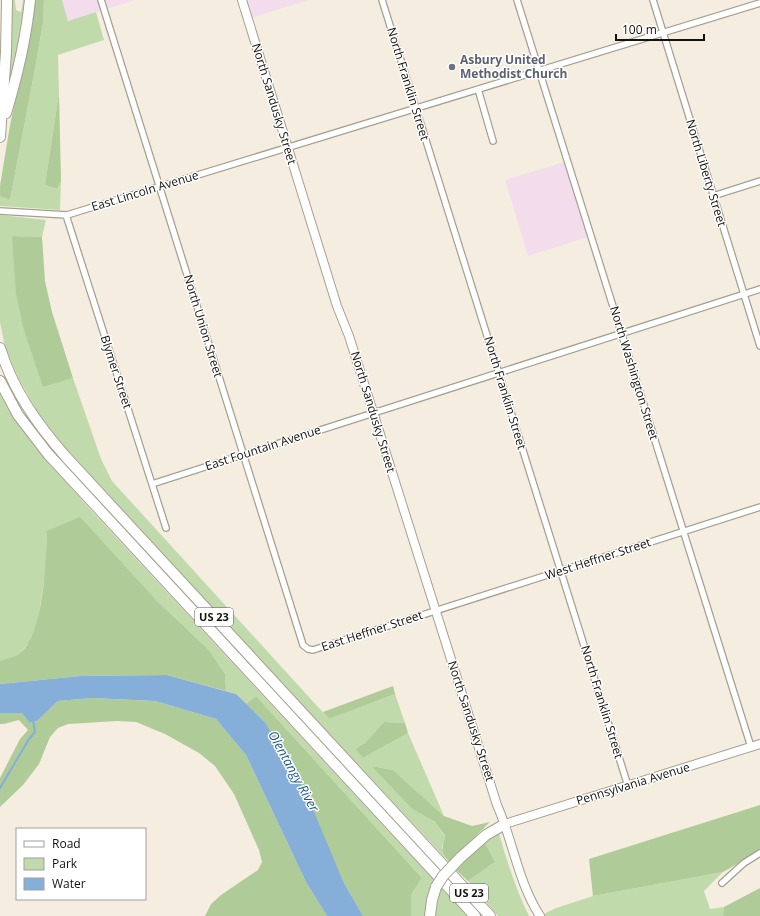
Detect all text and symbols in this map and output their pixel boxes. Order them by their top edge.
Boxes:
scale bar [616,16,704,42]
text: 100 m [622,21,657,38]
street label: North Franklin Street [383,25,434,142]
street label: North Sandusky Street [248,41,301,167]
place label: Asbury United Methodist Church [460,51,567,82]
marker: Asbury United Methodist Church [447,62,457,72]
street label: North Liberty Street [682,117,731,228]
street label: East Lincoln Avenue [89,166,201,215]
street label: North Union Street [180,273,227,379]
street label: North Washington Street [606,304,663,442]
street label: Blymer Street [97,333,136,411]
street label: North Franklin Street [480,334,531,451]
street label: North Sandusky Street [347,349,400,475]
street label: East Fountain Avenue [203,421,323,474]
street label: West Heffner Street [543,533,653,584]
street label: East Heffner Street [319,606,425,655]
road number: US 23 [195,608,233,626]
street label: North Franklin Street [577,643,628,760]
street label: North Sandusky Street [444,658,499,783]
water label: Olentangy River [264,727,324,816]
street label: Pennsylvania Avenue [574,758,692,809]
legend [16,828,146,900]
text: Road [52,835,81,852]
text: Park [52,855,78,872]
text: Water [52,875,86,892]
road number: US 23 [450,884,488,902]

